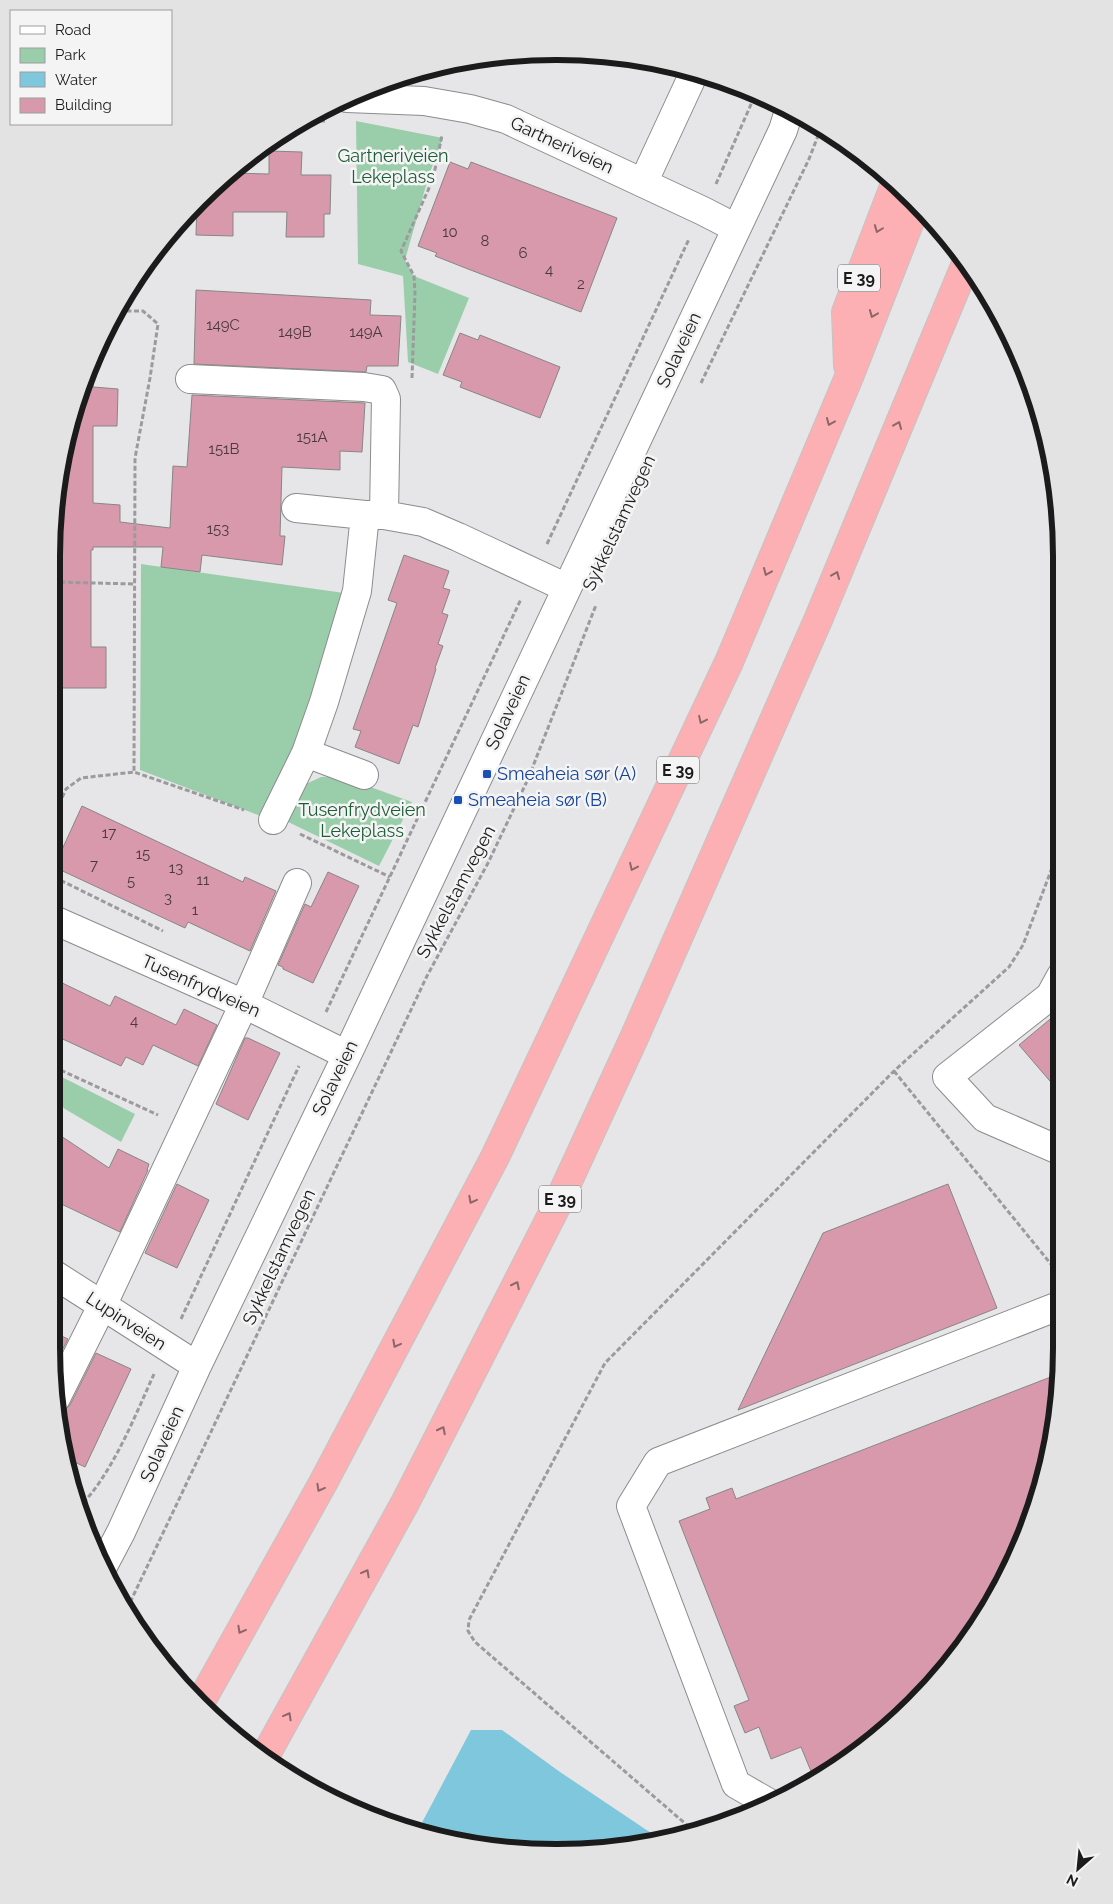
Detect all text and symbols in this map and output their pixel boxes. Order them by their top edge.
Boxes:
legend [10,10,172,125]
text: Road [55,21,91,39]
text: Park [55,46,86,64]
text: Water [55,71,98,89]
text: Building [55,96,112,114]
street label: Gartneriveien [507,112,617,178]
park label: Gartneriveien Lekeplass [337,145,449,187]
house number: 10 [442,223,458,241]
one-way arrow [874,225,884,233]
house number: 8 [481,232,490,250]
house number: 6 [518,244,528,262]
house number: 4 [545,261,553,279]
road number: E 39 [838,264,880,292]
house number: 2 [577,275,585,293]
street label: Solaveien [652,309,705,391]
one-way arrow [869,309,880,318]
house number: 149C [206,316,240,334]
house number: 149B [278,323,312,341]
house number: 149A [349,323,383,341]
one-way arrow [825,417,836,426]
one-way arrow [892,421,903,430]
house number: 151A [296,428,328,446]
house number: 151B [208,440,240,458]
street label: Sykkelstamvegen [578,452,659,594]
house number: 153 [207,520,229,538]
one-way arrow [763,567,773,576]
one-way arrow [830,571,841,580]
street label: Solaveien [481,671,534,753]
one-way arrow [698,715,708,724]
road number: E 39 [657,756,699,784]
place label: Smeaheia sør (A) [497,763,636,784]
marker: Smeaheia sør (A) [481,768,493,780]
place label: Smeaheia sør (B) [468,789,607,810]
marker: Smeaheia sør (B) [452,794,464,806]
park label: Tusenfrydveien Lekeplass [298,799,426,841]
street label: Sykkelstamvegen [412,822,499,962]
house number: 17 [102,824,116,842]
house number: 15 [136,845,150,863]
house number: 7 [90,856,98,874]
house number: 13 [169,859,183,877]
one-way arrow [628,862,639,871]
house number: 11 [197,871,210,889]
house number: 5 [127,872,135,890]
house number: 3 [164,889,172,907]
house number: 1 [192,901,199,919]
street label: Tusenfrydveien [139,950,264,1021]
house number: 4 [130,1012,138,1030]
street label: Solaveien [307,1037,362,1119]
street label: Sykkelstamvegen [238,1186,319,1328]
road number: E 39 [539,1186,581,1212]
one-way arrow [468,1195,478,1204]
one-way arrow [510,1281,520,1290]
street label: Lupinveien [82,1287,170,1354]
one-way arrow [392,1339,402,1348]
street label: Solaveien [136,1403,188,1485]
one-way arrow [436,1426,446,1435]
one-way arrow [317,1482,327,1491]
one-way arrow [360,1570,370,1579]
one-way arrow [237,1624,247,1633]
one-way arrow [282,1712,292,1721]
north arrow [1053,1844,1103,1894]
text: N [1064,1871,1080,1890]

